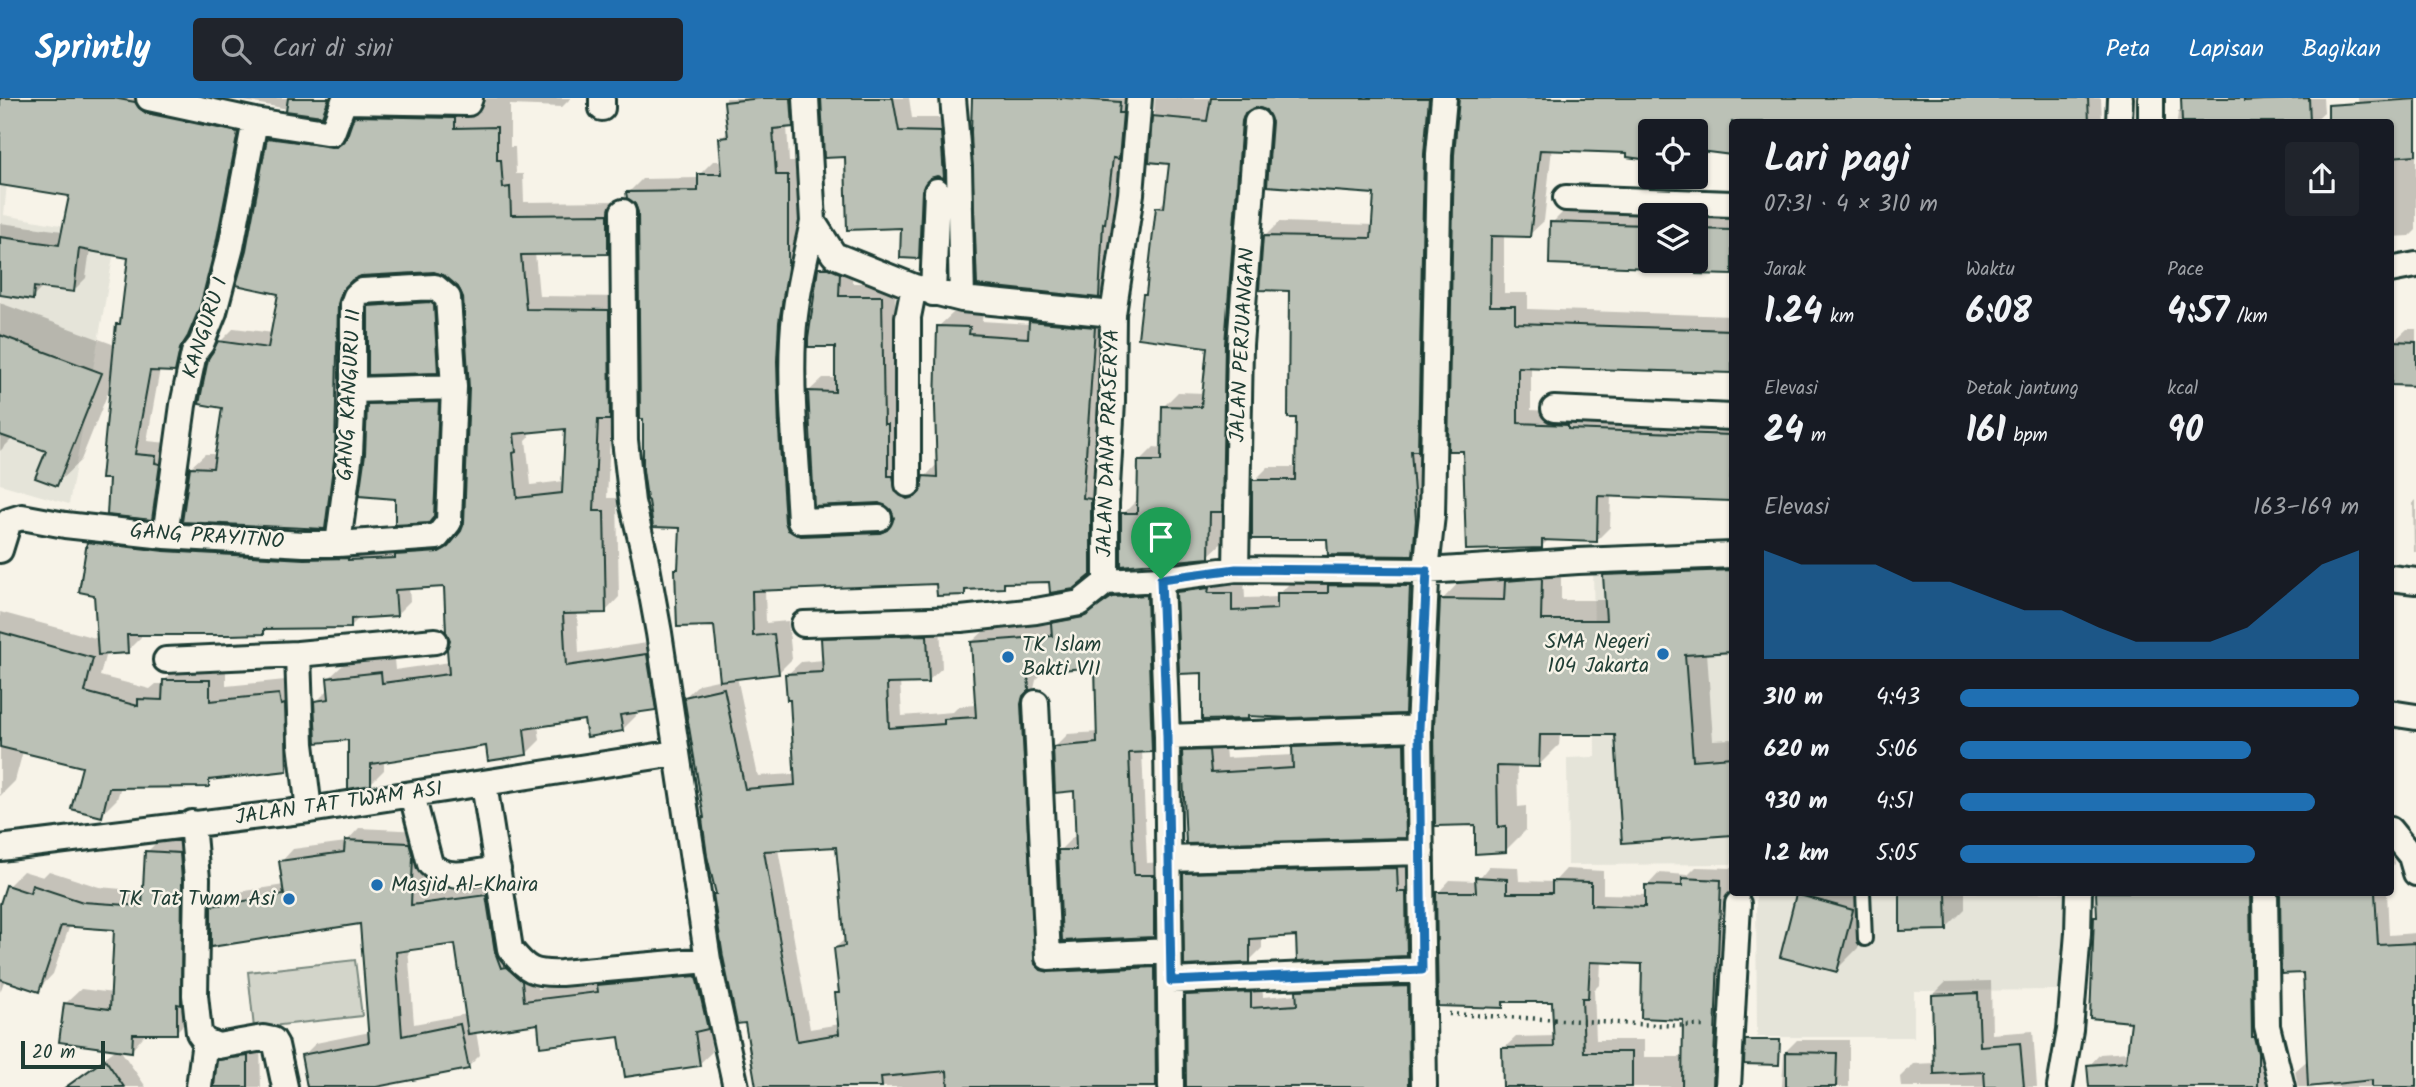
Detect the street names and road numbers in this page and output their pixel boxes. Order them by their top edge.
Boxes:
street label: JALAN PERJUANGAN [1221,247,1265,443]
street label: KANGURU I [174,273,238,383]
street label: GANG KANGURU II [329,308,371,482]
street label: JALAN DANA PRASERYA [1089,328,1129,558]
street label: GANG PRAYITNO [129,515,285,559]
street label: JALAN TAT TWAM ASI [233,773,445,835]

